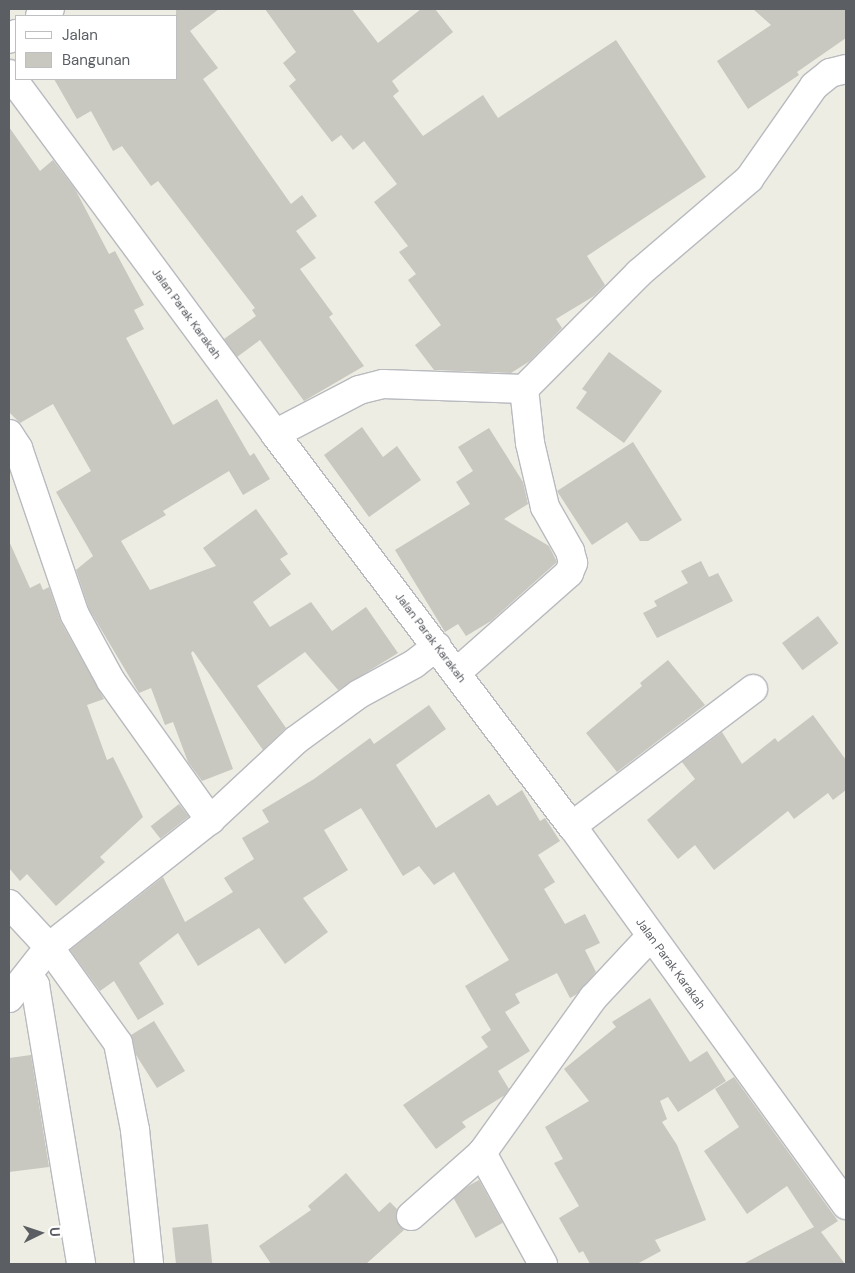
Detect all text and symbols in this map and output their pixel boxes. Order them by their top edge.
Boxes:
legend [15,15,178,80]
text: Jalan [62,25,98,45]
text: Bangunan [62,50,130,70]
street label: Jalan Parak Karakah [148,266,224,362]
street label: Jalan Parak Karakah [391,590,469,686]
street label: Jalan Parak Karakah [632,916,708,1012]
north arrow [15,1208,65,1258]
text: U [46,1227,64,1237]

